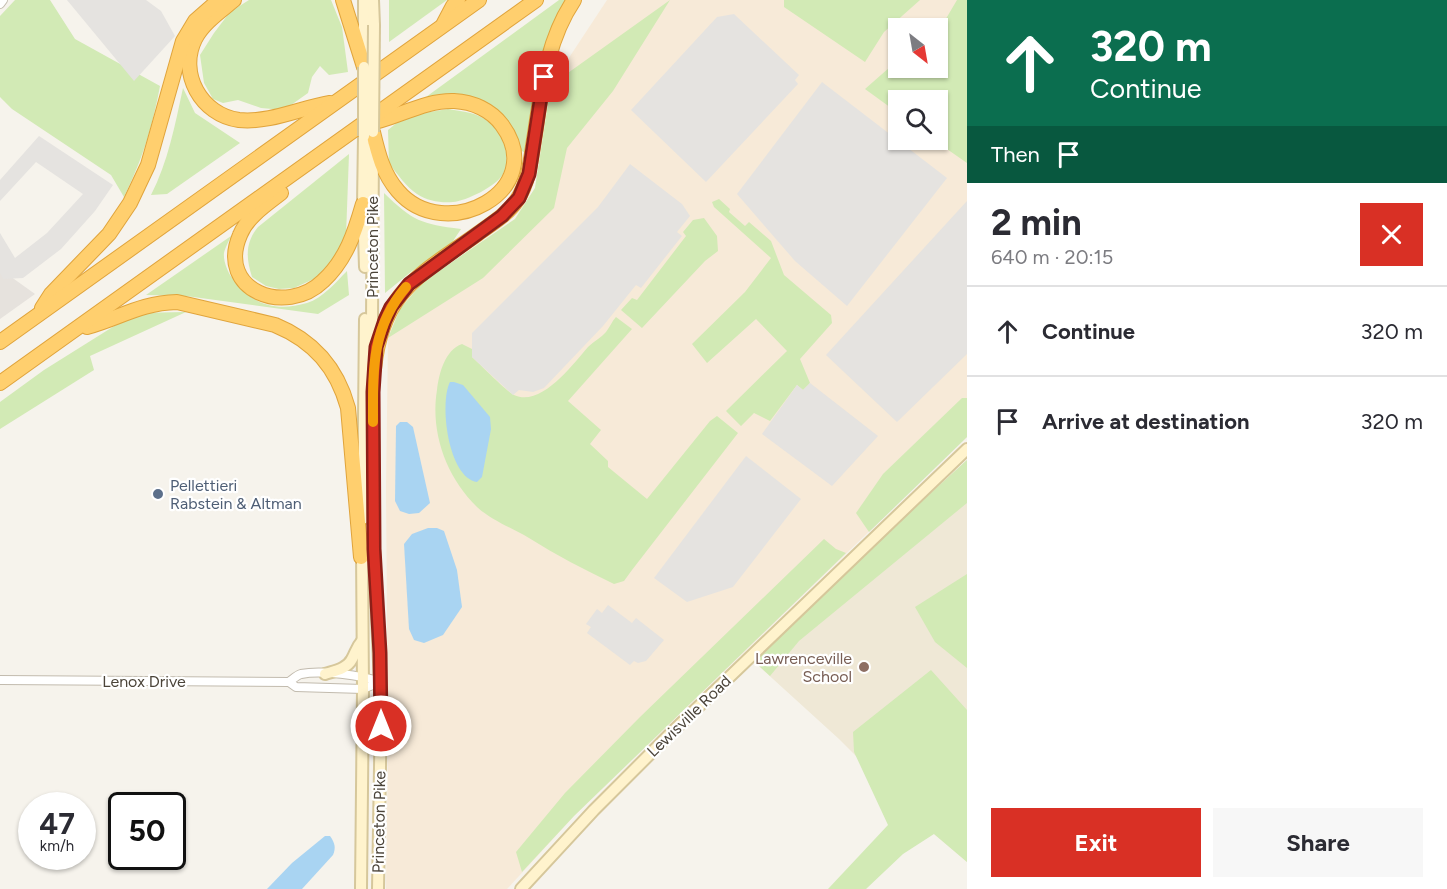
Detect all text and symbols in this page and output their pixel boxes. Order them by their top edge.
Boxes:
north arrow [888,18,948,78]
map controls [888,18,948,150]
text: 320 m [1090,21,1212,72]
icon: ahead [991,24,1069,102]
pin [518,51,569,102]
icon: arrive [527,60,560,93]
text: Continue [1090,72,1202,105]
button: search [888,90,948,150]
icon: arrive [1052,138,1085,171]
text: Then [991,141,1040,168]
street label: Princeton Pike [363,196,382,298]
text: 2 min [991,201,1082,244]
button: close [1360,203,1423,266]
text: 640 m · 20:15 [991,245,1113,269]
icon: ahead [991,315,1024,348]
text: Continue [1042,318,1135,345]
text: 320 m [1360,318,1423,345]
icon: arrive [991,405,1024,438]
text: Arrive at destination [1042,408,1250,435]
text: 320 m [1360,408,1423,435]
place label: Pellettieri Rabstein & Altman [170,476,302,513]
marker: Pellettieri Rabstein & Altman [151,487,165,501]
place label: Lawrenceville School [755,649,852,686]
marker: Lawrenceville School [857,660,871,674]
street label: Lewisville Road [643,671,735,761]
street label: Lenox Drive [102,672,186,691]
position arrow [349,694,413,758]
street label: Princeton Pike [369,771,389,873]
speed limit sign: 50 [108,792,186,870]
text: 47 [39,805,75,842]
button: Exit [991,808,1201,877]
button: Share [1213,808,1423,877]
text: km/h [40,837,74,855]

